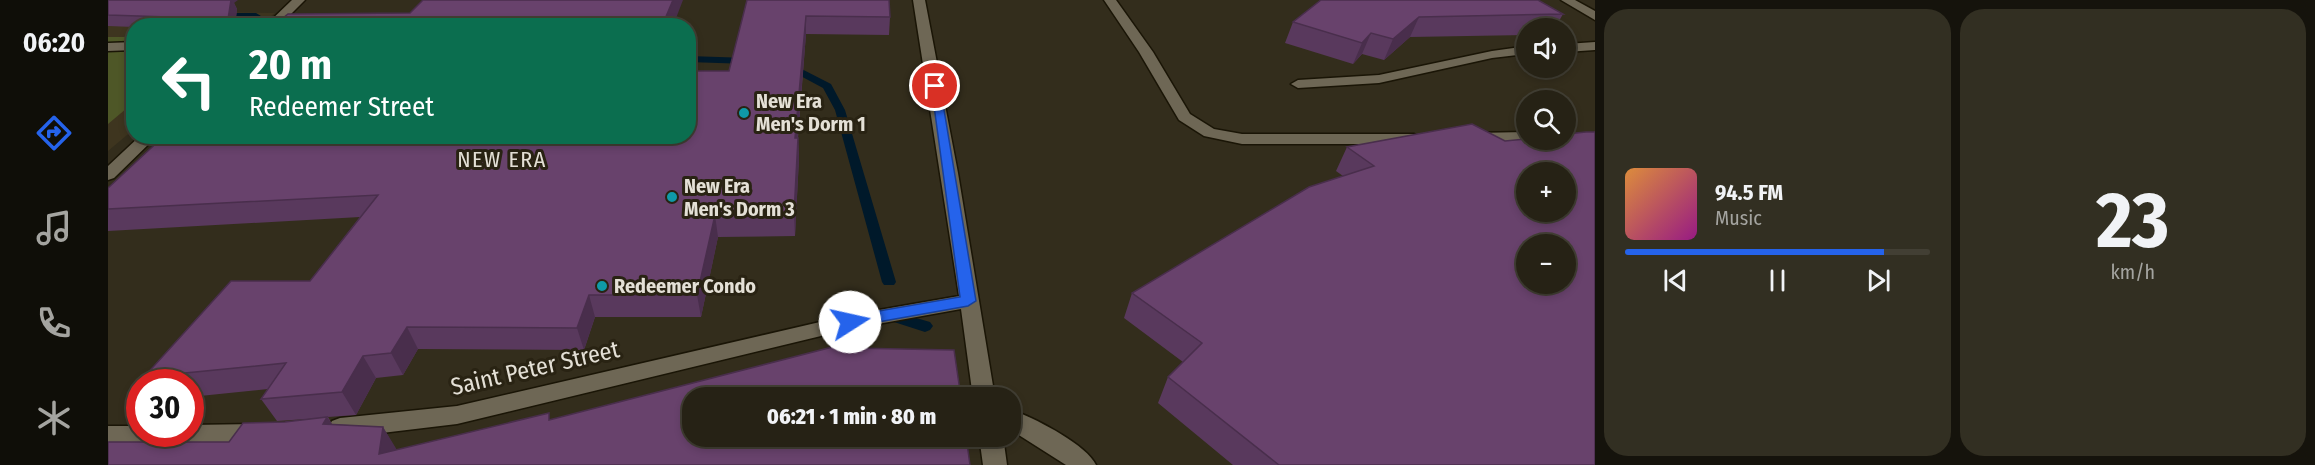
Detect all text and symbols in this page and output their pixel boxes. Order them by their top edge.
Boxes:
map controls [1516,18,1576,294]
button: sound [1516,18,1576,78]
text: 06:20 [23,27,85,59]
text: 20 m [249,40,332,90]
icon: left [150,42,228,120]
pin [909,60,960,111]
icon: arrive [918,69,951,102]
place label: New Era Men's Dorm 1 [756,89,866,136]
button: search [1516,90,1576,150]
text: Redeemer Street [249,91,434,123]
marker: New Era Men's Dorm 1 [737,106,751,120]
icon: directions [33,112,75,154]
district label: NEW ERA [457,146,547,173]
button: + [1516,162,1576,222]
place label: New Era Men's Dorm 3 [684,174,795,221]
text: 23 [2096,174,2169,268]
text: 94.5 FM [1715,179,1783,206]
marker: New Era Men's Dorm 3 [665,190,679,204]
text: Music [1715,206,1762,230]
icon: music [33,207,75,249]
button: − [1516,234,1576,294]
text: km/h [2110,260,2155,284]
icon: previous [1659,264,1692,297]
icon: pause [1761,264,1794,297]
icon: next [1862,264,1895,297]
place label: Redeemer Condo [614,274,756,298]
marker: Redeemer Condo [595,279,609,293]
position arrow [818,290,882,354]
icon: phone [33,302,75,344]
street label: Saint Peter Street [448,335,622,401]
speed limit sign: 30 [126,369,204,447]
icon: climate [33,397,75,439]
text: 06:21 · 1 min · 80 m [767,403,936,430]

